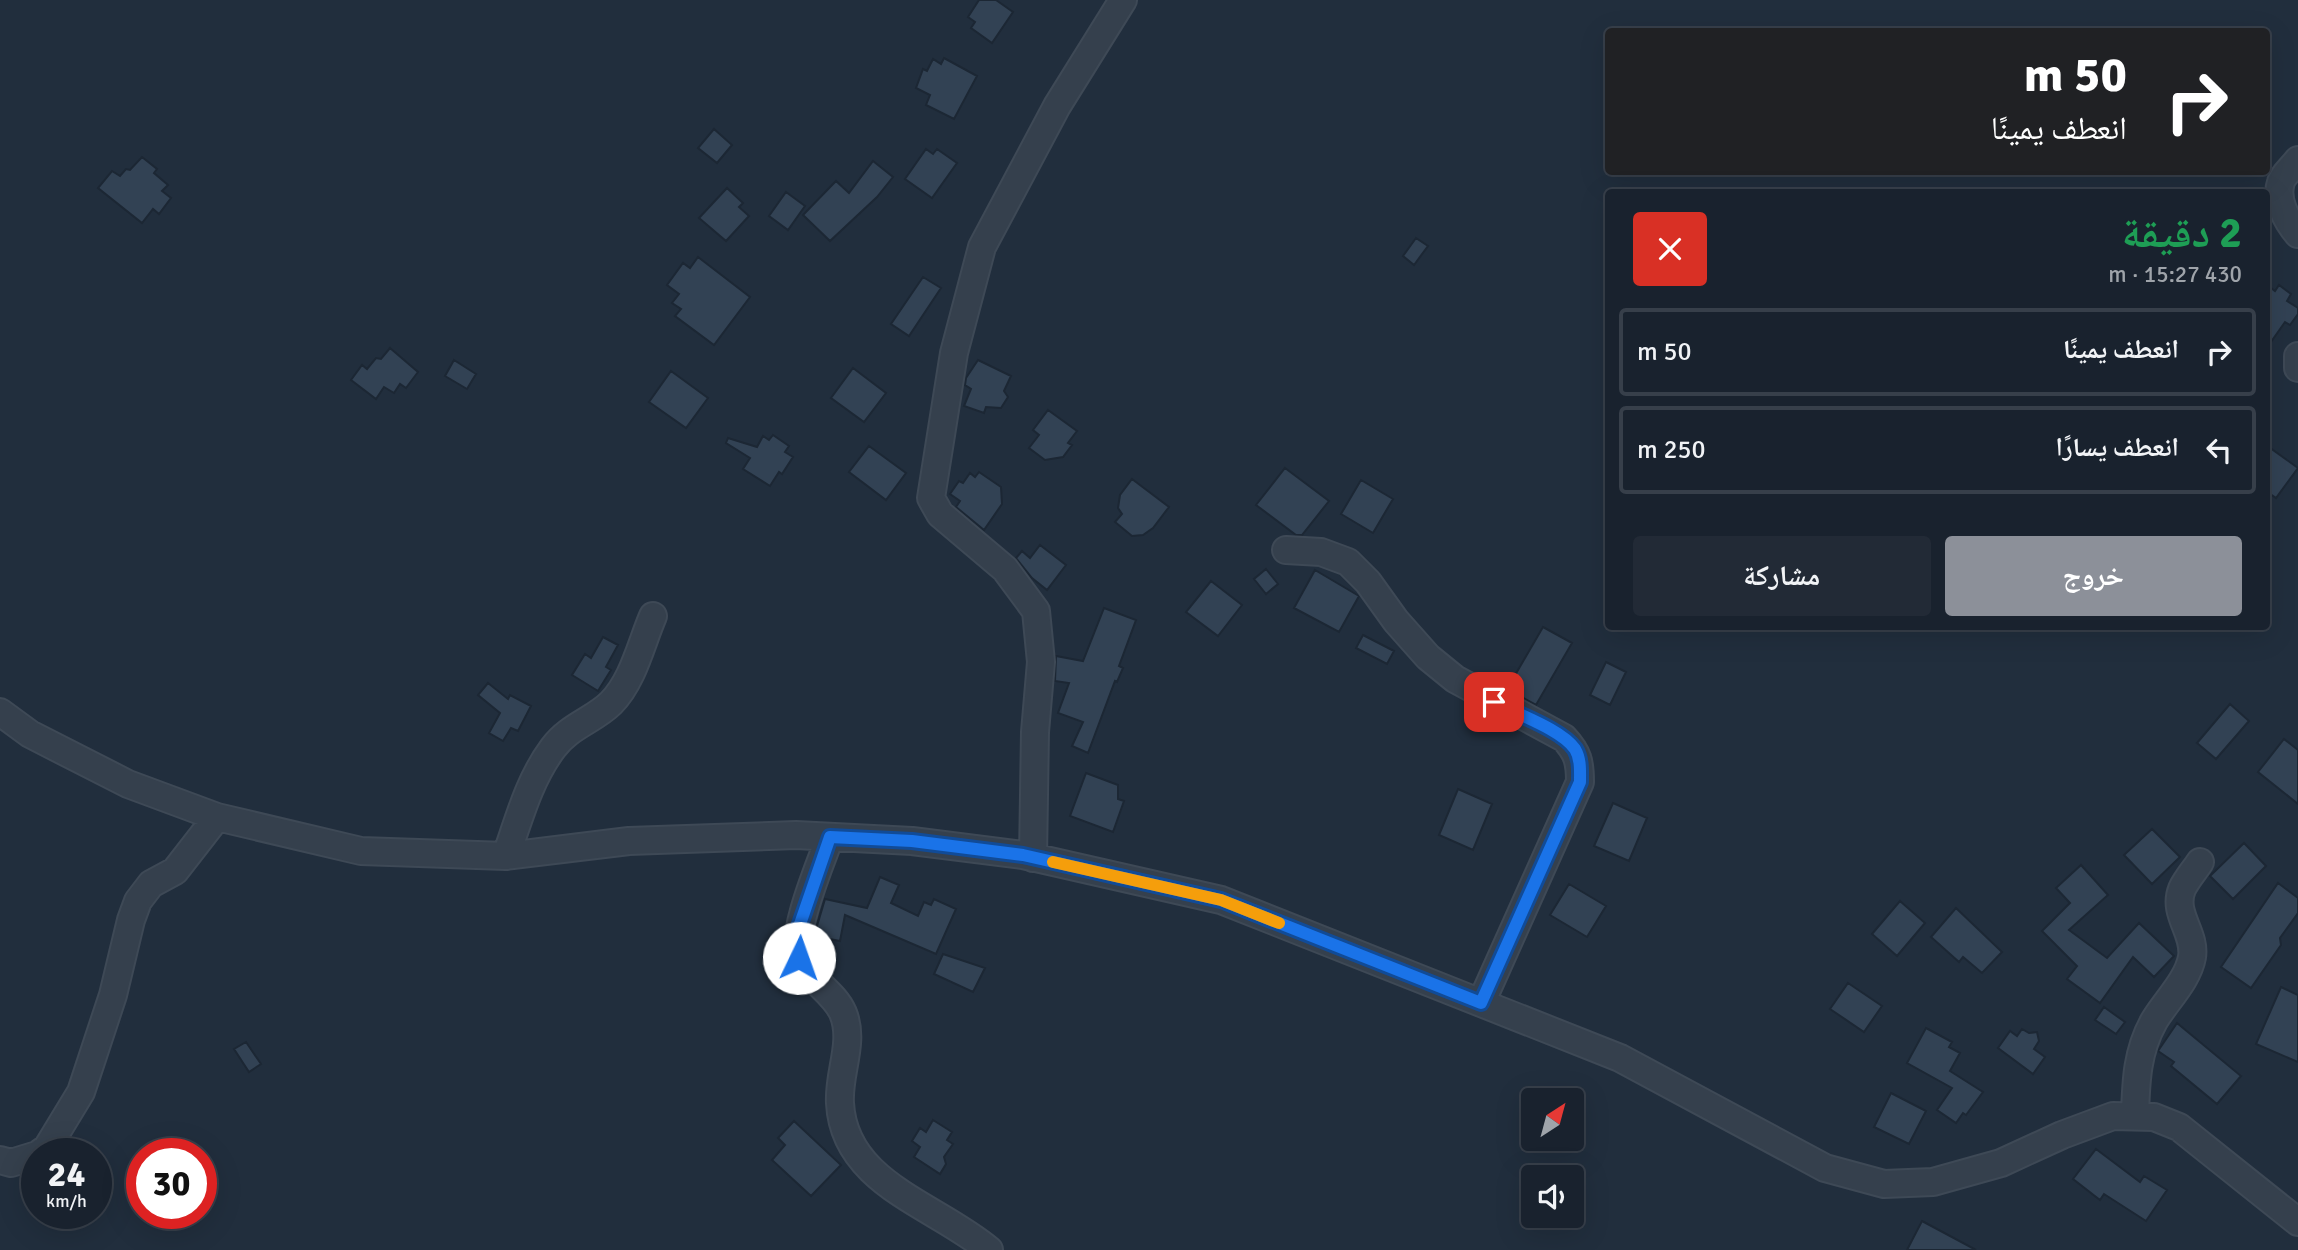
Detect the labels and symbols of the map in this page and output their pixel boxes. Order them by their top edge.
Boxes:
pin [1464,672,1524,732]
position arrow [762,921,836,995]
north arrow [1521,1088,1584,1152]
speed limit sign: 30 [126,1138,217,1229]

